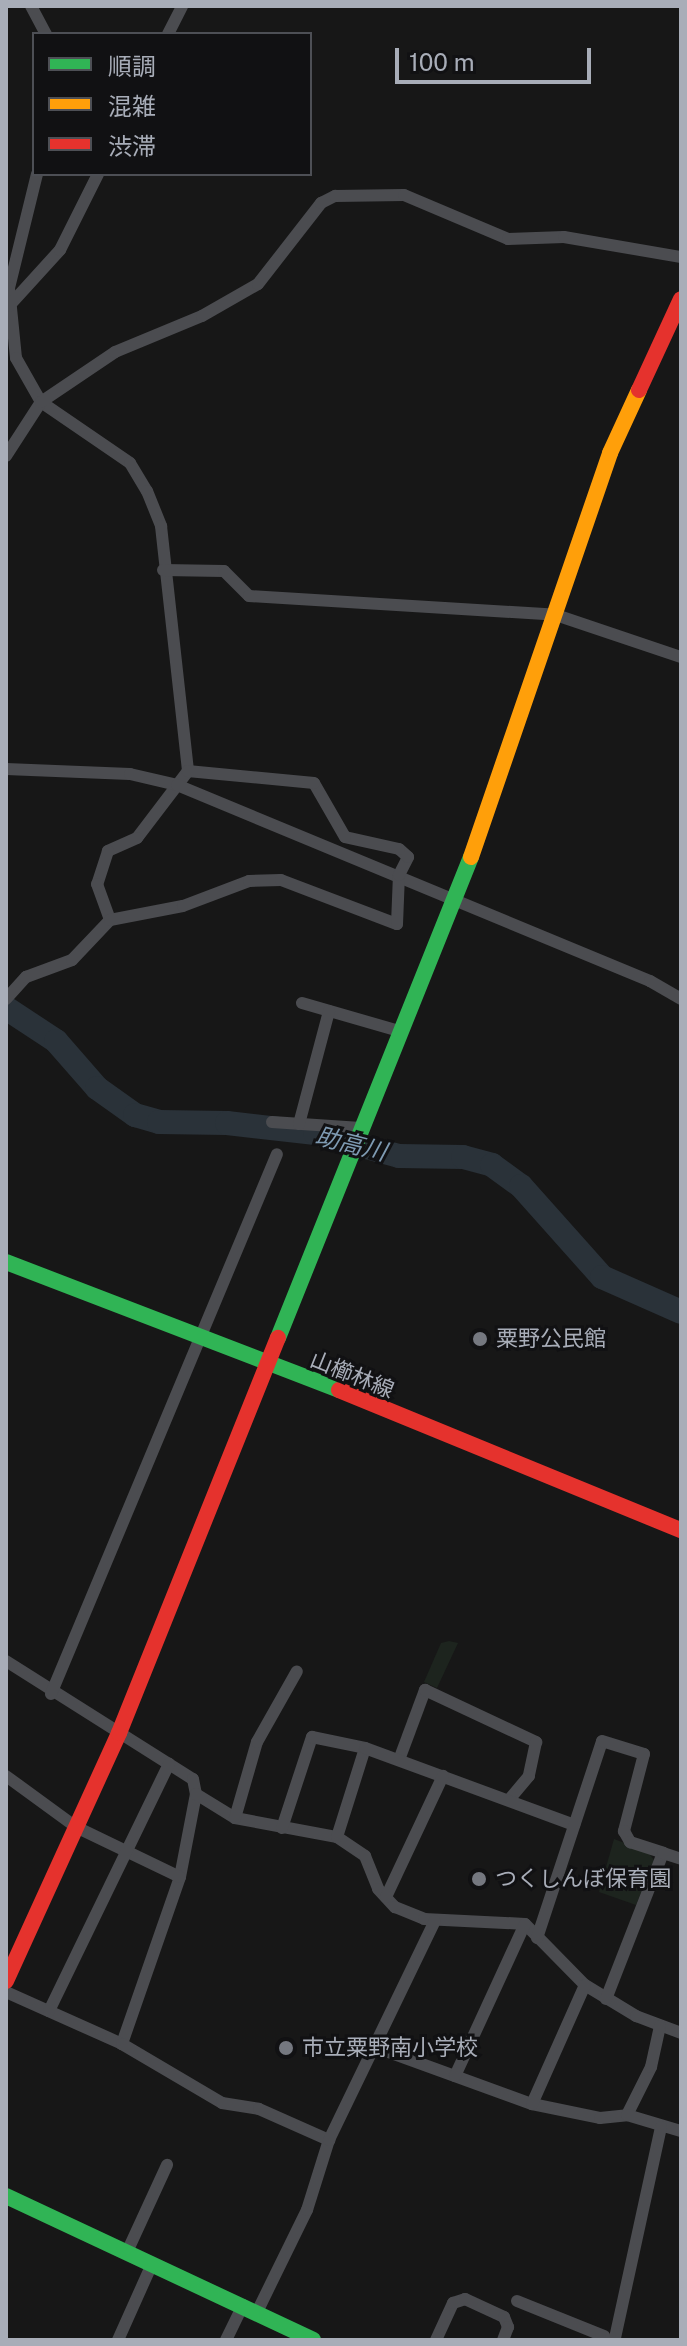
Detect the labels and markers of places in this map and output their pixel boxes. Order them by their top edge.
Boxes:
place label: 粟野公民館 [496,1326,606,1352]
marker: 粟野公民館 [471,1330,489,1348]
place label: つくしんぼ保育園 [495,1866,671,1892]
marker: つくしんぼ保育園 [470,1870,488,1888]
place label: 市立粟野南小学校 [302,2035,478,2061]
marker: 市立粟野南小学校 [277,2039,295,2057]

